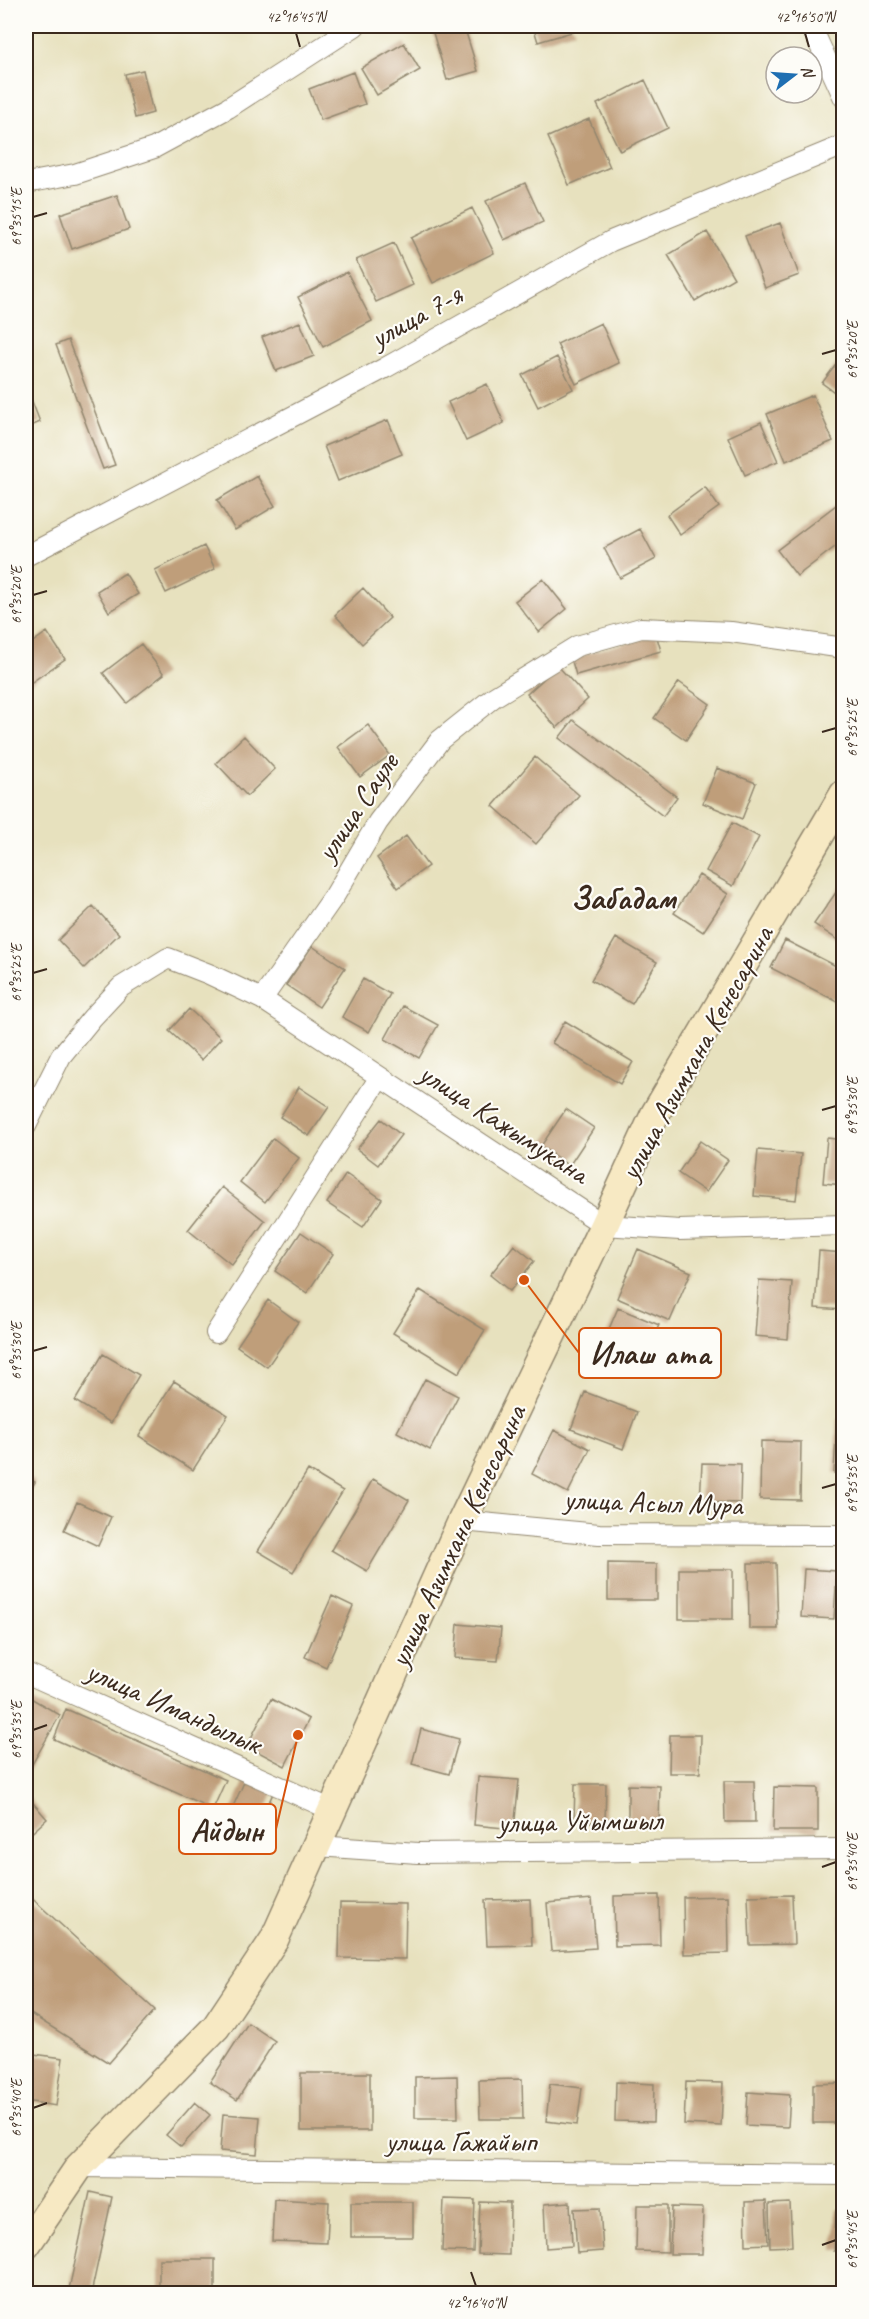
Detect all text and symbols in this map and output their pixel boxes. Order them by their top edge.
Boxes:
text: 42°16'45"N [266,8,329,27]
text: 42°16'50"N [775,8,838,27]
north arrow [764,45,824,105]
text: N [796,63,819,82]
text: 69°35'15"E [7,186,26,246]
street label: улица 7-я [362,275,470,358]
text: 69°35'20"E [843,319,862,379]
text: 69°35'20"E [7,564,26,624]
text: 69°35'25"E [843,697,862,757]
street label: улица Сауле [306,744,408,870]
district label: Забадам [571,877,678,919]
street label: улица Азимхана Кенесарина [609,918,783,1188]
text: 69°35'25"E [7,942,26,1002]
street label: улица Кажымукана [410,1053,598,1193]
text: 69°35'30"E [843,1075,862,1135]
text: 69°35'30"E [7,1320,26,1380]
callout: Илаш ата [579,1328,721,1378]
text: Илаш ата [590,1333,713,1374]
street label: улица Азимхана Кенесарина [379,1397,535,1675]
text: 69°35'35"E [843,1453,862,1513]
street label: улица Асыл Мура [561,1480,745,1524]
street label: улица Имандылык [79,1651,270,1764]
text: 69°35'35"E [7,1699,26,1759]
street label: улица Уйымшыл [495,1801,665,1841]
callout: Айдын [179,1804,276,1854]
text: Айдын [191,1810,265,1851]
text: 69°35'40"E [843,1831,862,1891]
text: 69°35'40"E [7,2077,26,2137]
street label: улица Гажайып [384,2122,539,2160]
text: 69°35'45"E [843,2209,862,2269]
text: 42°16'40"N [446,2294,509,2313]

